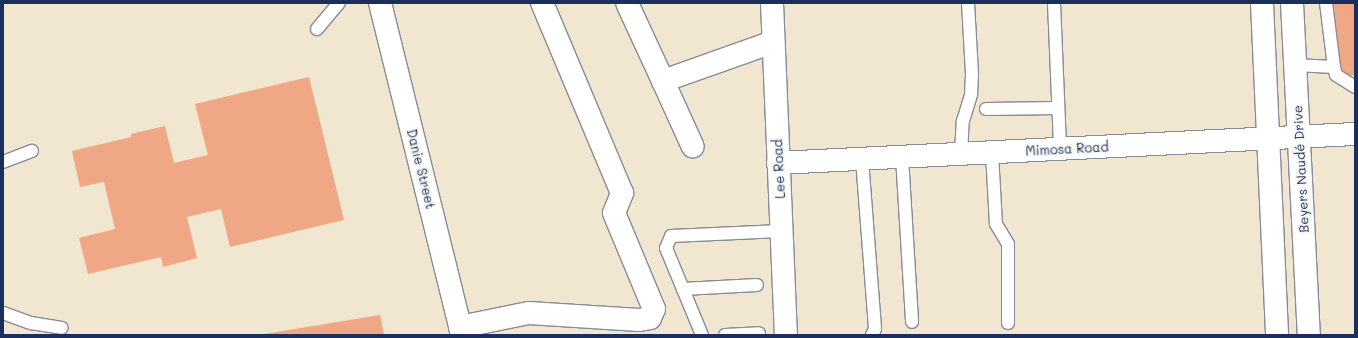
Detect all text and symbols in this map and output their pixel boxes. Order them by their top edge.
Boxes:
street label: Beyers Naudé Drive [1290,105,1312,233]
street label: Danie Street [404,127,438,211]
street label: Lee Road [770,139,788,199]
street label: Mimosa Road [1025,139,1109,159]

